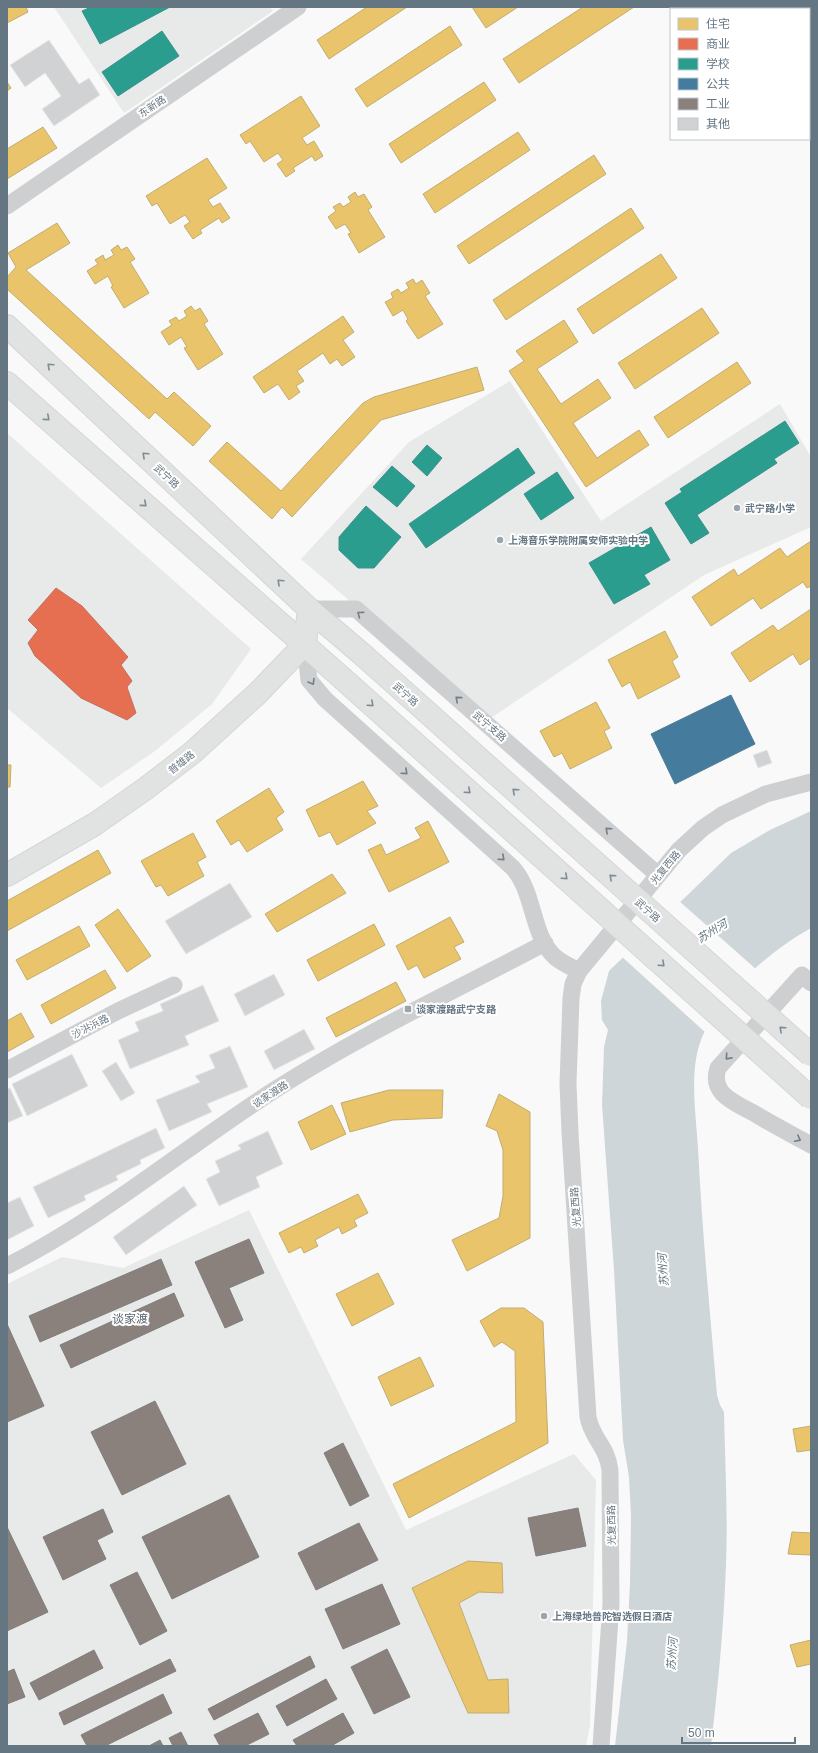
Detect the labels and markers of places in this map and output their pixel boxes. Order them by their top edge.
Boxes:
marker: 武宁路小学 [732,503,742,513]
place label: 武宁路小学 [745,503,795,514]
marker: 上海音乐学院附属安师实验中学 [495,535,505,545]
place label: 上海音乐学院附属安师实验中学 [508,535,648,546]
marker: 谈家渡路武宁支路 [403,1004,413,1014]
place label: 谈家渡路武宁支路 [416,1004,497,1015]
marker: 上海绿地普陀智选假日酒店 [539,1611,549,1621]
place label: 上海绿地普陀智选假日酒店 [552,1611,672,1622]

